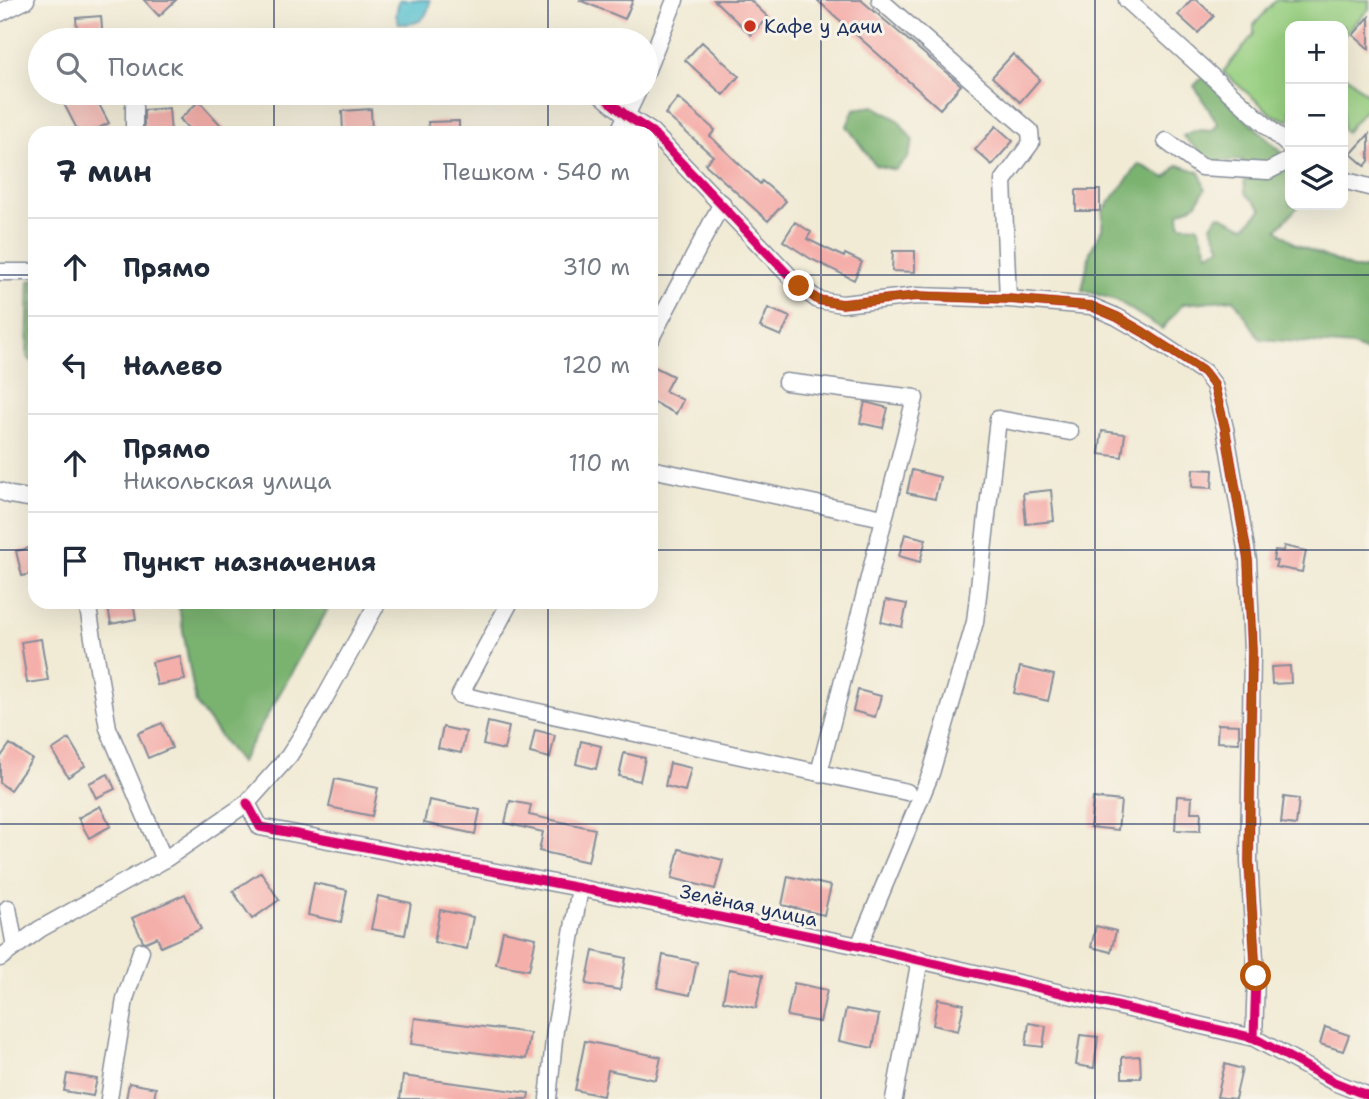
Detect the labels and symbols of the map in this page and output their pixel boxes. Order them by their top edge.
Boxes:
place label: Кафе у дачи [764,14,883,39]
marker: Кафе у дачи [742,18,758,34]
route end [783,270,814,301]
street label: Зелёная улица [678,879,820,932]
route start [1240,960,1271,991]

